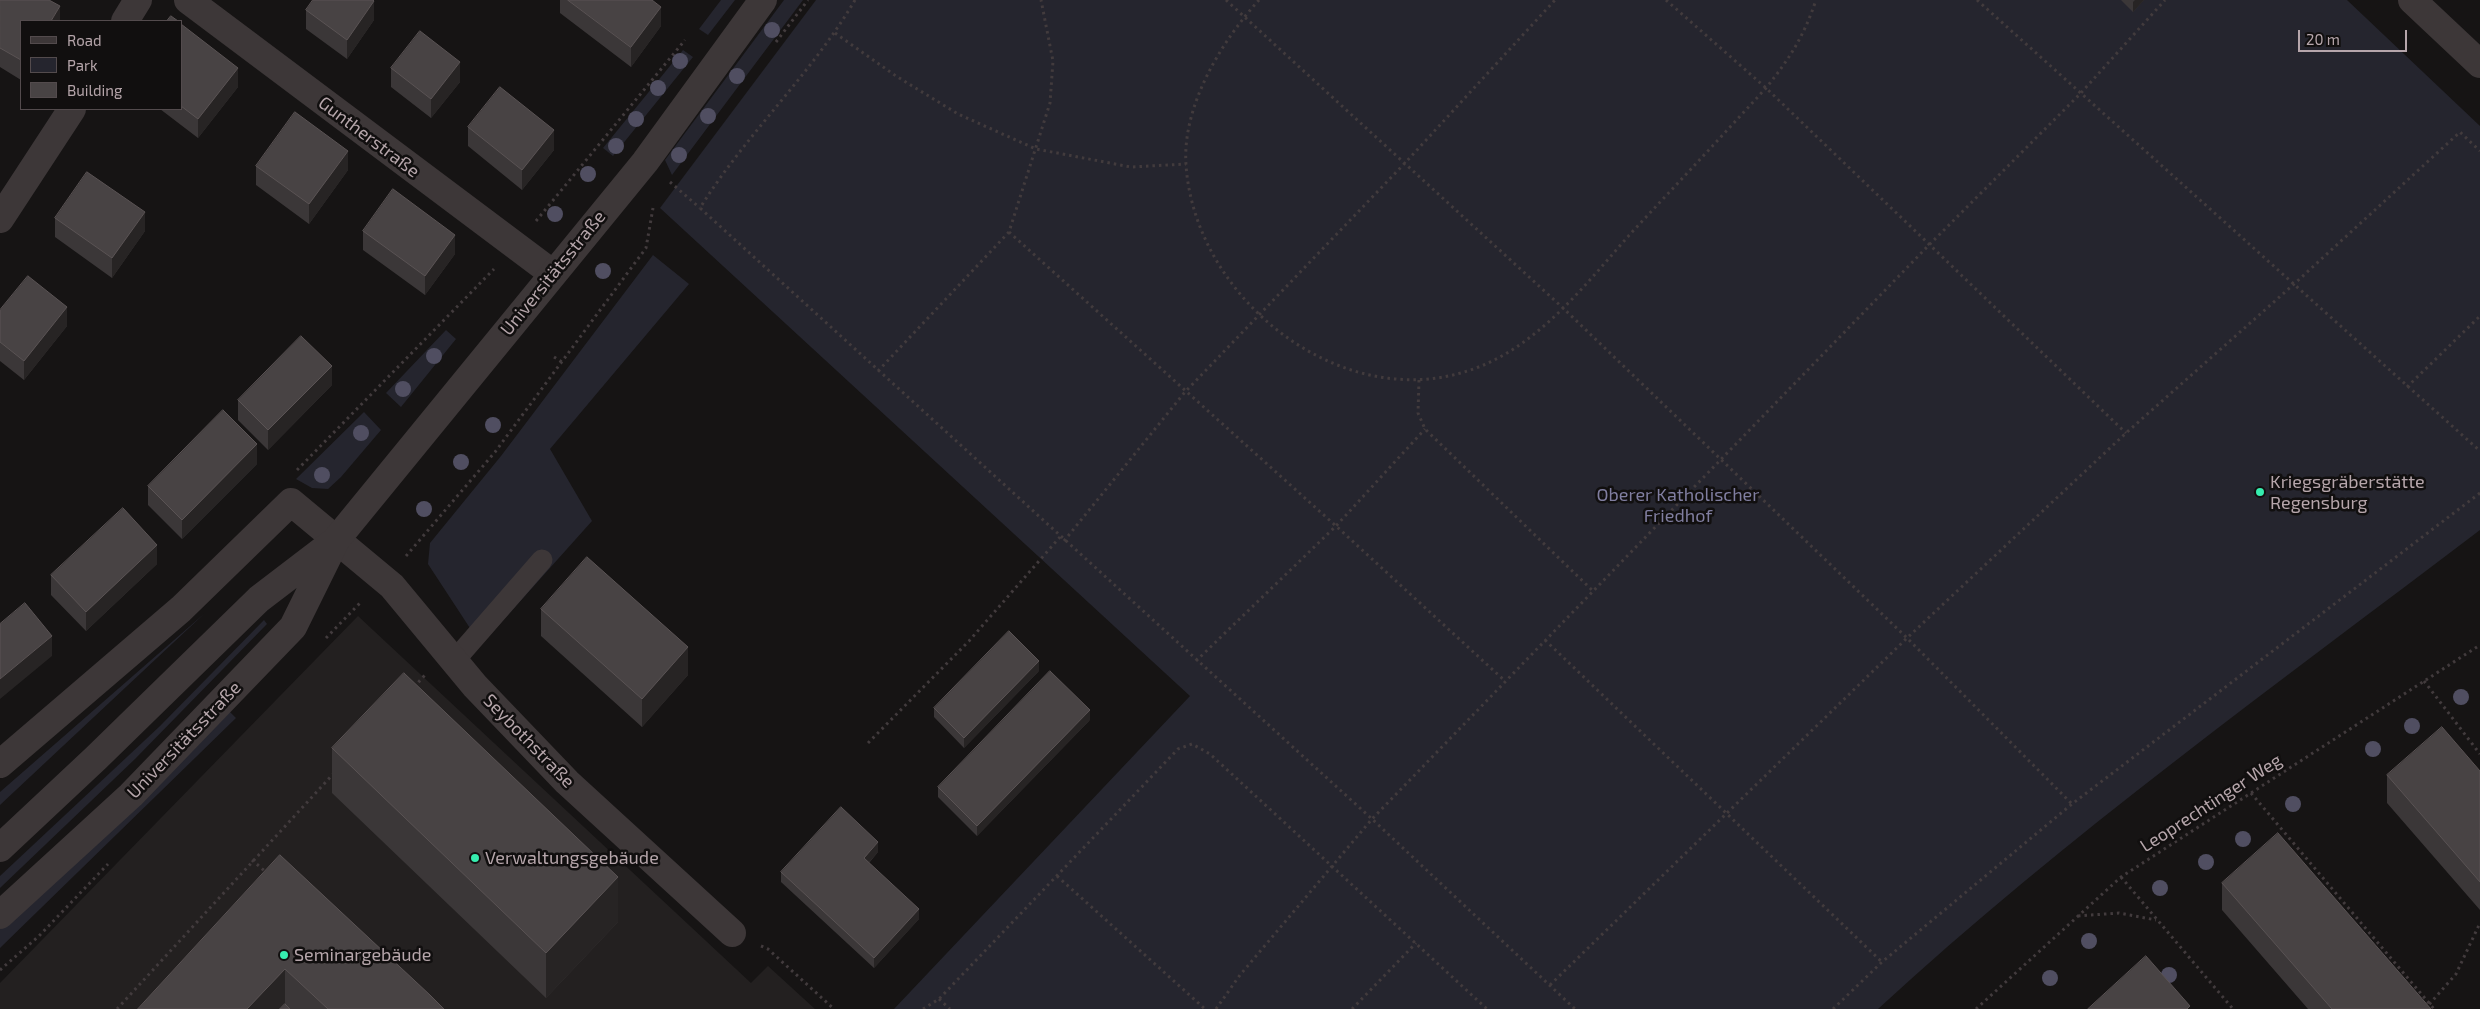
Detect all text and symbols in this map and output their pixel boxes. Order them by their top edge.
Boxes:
legend [20,20,182,110]
scale bar [2300,20,2409,52]
text: 20 m [2306,30,2340,48]
text: Road [67,31,102,49]
text: Park [67,56,98,74]
text: Building [67,81,122,99]
street label: Guntherstraße [314,92,424,182]
street label: Universitätsstraße [496,206,610,340]
place label: Kriegsgräberstätte Regensburg [2270,471,2425,514]
park label: Oberer Katholischer Friedhof [1597,484,1759,526]
marker: Kriegsgräberstätte Regensburg [2254,486,2266,498]
street label: Universitätsstraße [123,677,245,803]
street label: Seybothstraße [479,690,579,792]
street label: Leoprechtinger Weg [2136,749,2286,857]
place label: Verwaltungsgebäude [485,847,659,869]
marker: Verwaltungsgebäude [469,852,481,864]
place label: Seminargebäude [294,944,432,966]
marker: Seminargebäude [278,949,290,961]

